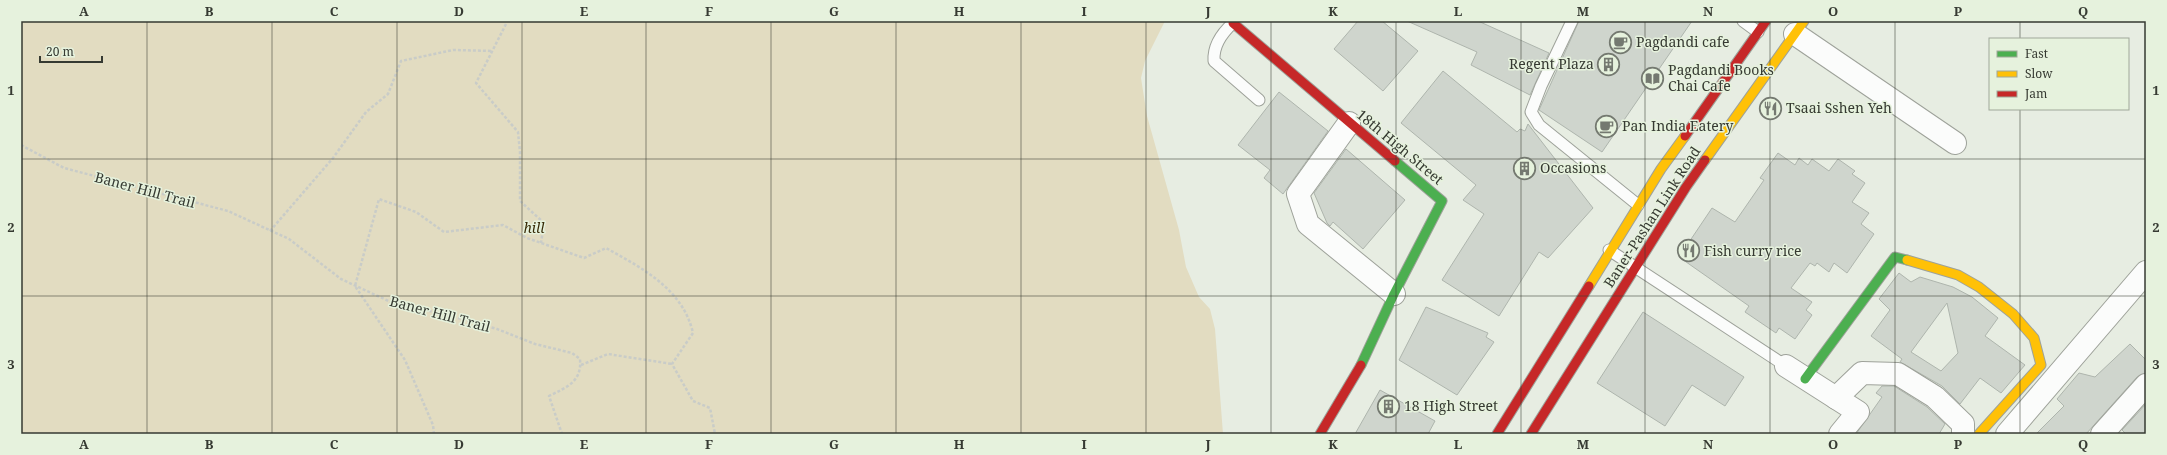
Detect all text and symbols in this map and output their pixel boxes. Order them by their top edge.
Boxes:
text: A [79,2,89,20]
text: B [205,2,214,20]
text: C [330,2,339,20]
text: D [454,2,464,20]
text: E [580,2,589,20]
text: F [705,2,713,20]
text: G [829,2,839,20]
text: H [954,2,965,20]
text: I [1081,2,1087,20]
text: J [1204,2,1211,20]
text: K [1328,2,1338,20]
text: L [1454,2,1463,20]
text: M [1577,2,1590,20]
text: N [1703,2,1714,20]
text: O [1828,2,1838,20]
text: P [1954,2,1963,20]
text: Q [2078,2,2088,20]
cafe icon: Pagdandi cafe [1608,29,1634,55]
place label: Pagdandi cafe [1636,32,1730,51]
scale bar [40,38,102,64]
legend [1989,38,2129,110]
text: 20 m [46,43,74,60]
text: Fast [2025,45,2048,62]
building icon: Regent Plaza [1596,51,1622,77]
place label: Regent Plaza [1509,54,1594,73]
place label: Pagdandi Books Chai Cafe [1668,60,1774,95]
library icon: Pagdandi Books Chai Cafe [1639,65,1665,91]
text: Slow [2025,65,2053,82]
text: 1 [7,81,15,99]
text: 1 [2152,81,2160,99]
text: Jam [2024,85,2047,102]
restaurant icon: Tsaai Sshen Yeh [1758,95,1784,121]
place label: Tsaai Sshen Yeh [1786,98,1892,117]
street label: 18th High Street [1353,105,1448,189]
cafe icon: Pan India Eatery [1594,113,1620,139]
place label: Pan India Eatery [1622,116,1733,135]
street label: Baner-Pashan Link Road [1599,142,1705,291]
building icon: Occasions [1512,155,1538,181]
place label: Occasions [1540,158,1606,177]
street label: Baner Hill Trail [93,167,198,212]
text: 2 [7,218,15,236]
park label: hill [523,218,545,237]
text: 2 [2152,218,2160,236]
restaurant icon: Fish curry rice [1675,238,1701,264]
place label: Fish curry rice [1704,241,1802,260]
street label: Baner Hill Trail [388,291,493,336]
text: 3 [7,355,15,373]
text: 3 [2152,355,2160,373]
building icon: 18 High Street [1376,393,1402,419]
place label: 18 High Street [1404,396,1498,415]
text: A [79,435,89,453]
text: B [205,435,214,453]
text: C [330,435,339,453]
text: D [454,435,464,453]
text: E [580,435,589,453]
text: F [705,435,713,453]
text: G [829,435,839,453]
text: H [954,435,965,453]
text: I [1081,435,1087,453]
text: J [1204,435,1211,453]
text: K [1328,435,1338,453]
text: L [1454,435,1463,453]
text: M [1577,435,1590,453]
text: N [1703,435,1714,453]
text: O [1828,435,1838,453]
text: P [1954,435,1963,453]
text: Q [2078,435,2088,453]

